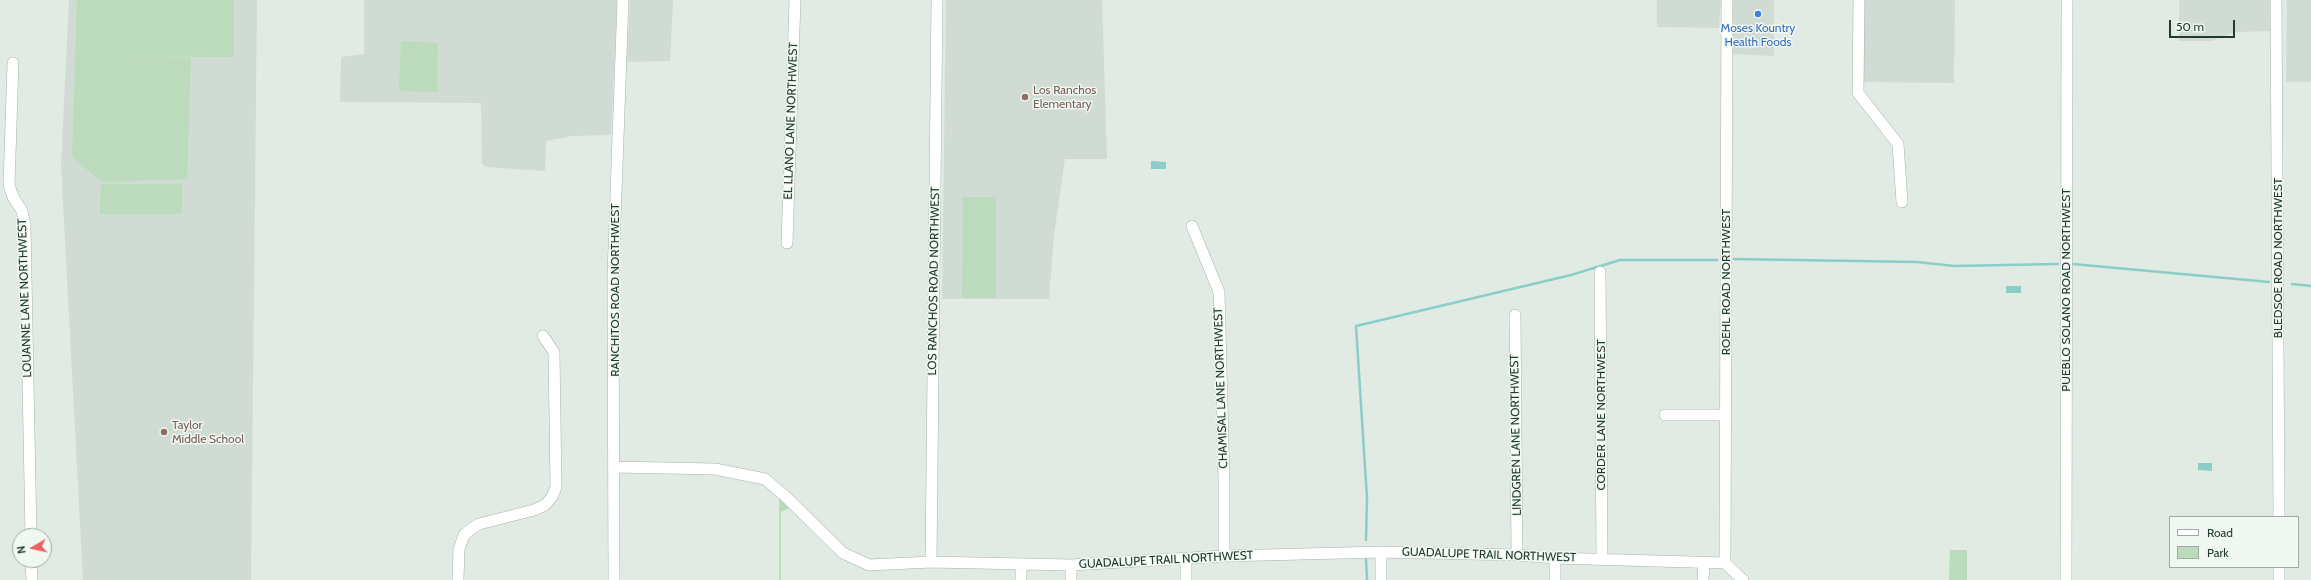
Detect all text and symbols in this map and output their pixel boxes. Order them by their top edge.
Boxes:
marker: Moses Kountry Health Foods [1753,9,1763,19]
scale bar [2171,12,2237,38]
text: 50 m [2176,19,2204,34]
place label: Moses Kountry Health Foods [1721,21,1795,49]
street label: EL LLANO LANE NORTHWEST [781,42,801,200]
place label: Los Ranchos Elementary [1033,83,1096,111]
marker: Los Ranchos Elementary [1020,92,1030,102]
street label: BLEDSOE ROAD NORTHWEST [2271,178,2285,338]
street label: LOS RANCHOS ROAD NORTHWEST [925,187,943,375]
street label: PUEBLO SOLANO ROAD NORTHWEST [2059,188,2073,392]
street label: RANCHITOS ROAD NORTHWEST [608,203,622,377]
street label: ROEHL ROAD NORTHWEST [1719,209,1733,355]
street label: LOUANNE LANE NORTHWEST [15,218,35,378]
street label: CHAMISAL LANE NORTHWEST [1211,307,1231,469]
street label: CORDER LANE NORTHWEST [1594,339,1608,491]
street label: LINDGREN LANE NORTHWEST [1507,354,1525,516]
place label: Taylor Middle School [172,418,244,446]
marker: Taylor Middle School [159,427,169,437]
legend [2169,516,2299,568]
text: Road [2207,525,2233,540]
north arrow [12,528,52,568]
text: N [14,545,29,555]
street label: GUADALUPE TRAIL NORTHWEST [1402,545,1576,565]
text: Park [2207,545,2229,560]
street label: GUADALUPE TRAIL NORTHWEST [1079,548,1253,572]

